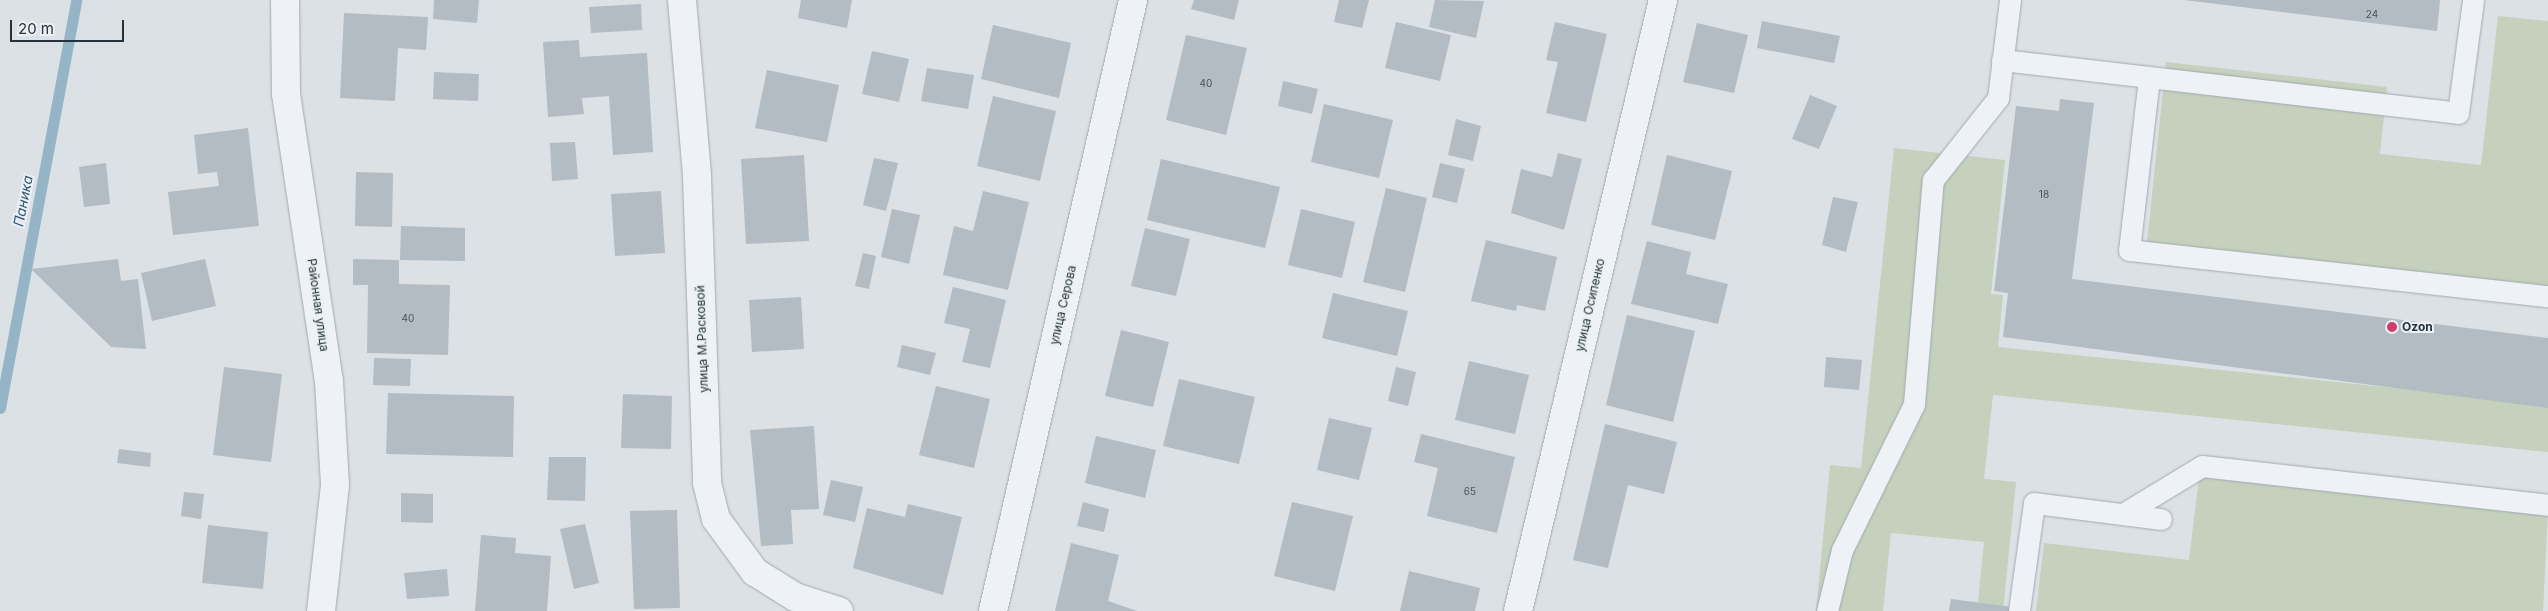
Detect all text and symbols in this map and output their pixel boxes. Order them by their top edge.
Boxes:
house number: 24 [2366,9,2378,21]
scale bar [12,10,126,42]
text: 20 m [18,19,54,38]
house number: 40 [1200,78,1212,90]
water label: Паника [10,174,36,228]
house number: 18 [2039,189,2049,201]
street label: улица Осипенко [1572,257,1608,353]
street label: Районная улица [304,258,332,352]
street label: улица Серова [1047,264,1079,346]
street label: улица М.Расковой [693,285,711,393]
house number: 40 [402,313,414,325]
place label: Ozon [2402,320,2433,334]
marker: Ozon [2386,321,2398,333]
house number: 65 [1464,486,1476,498]

